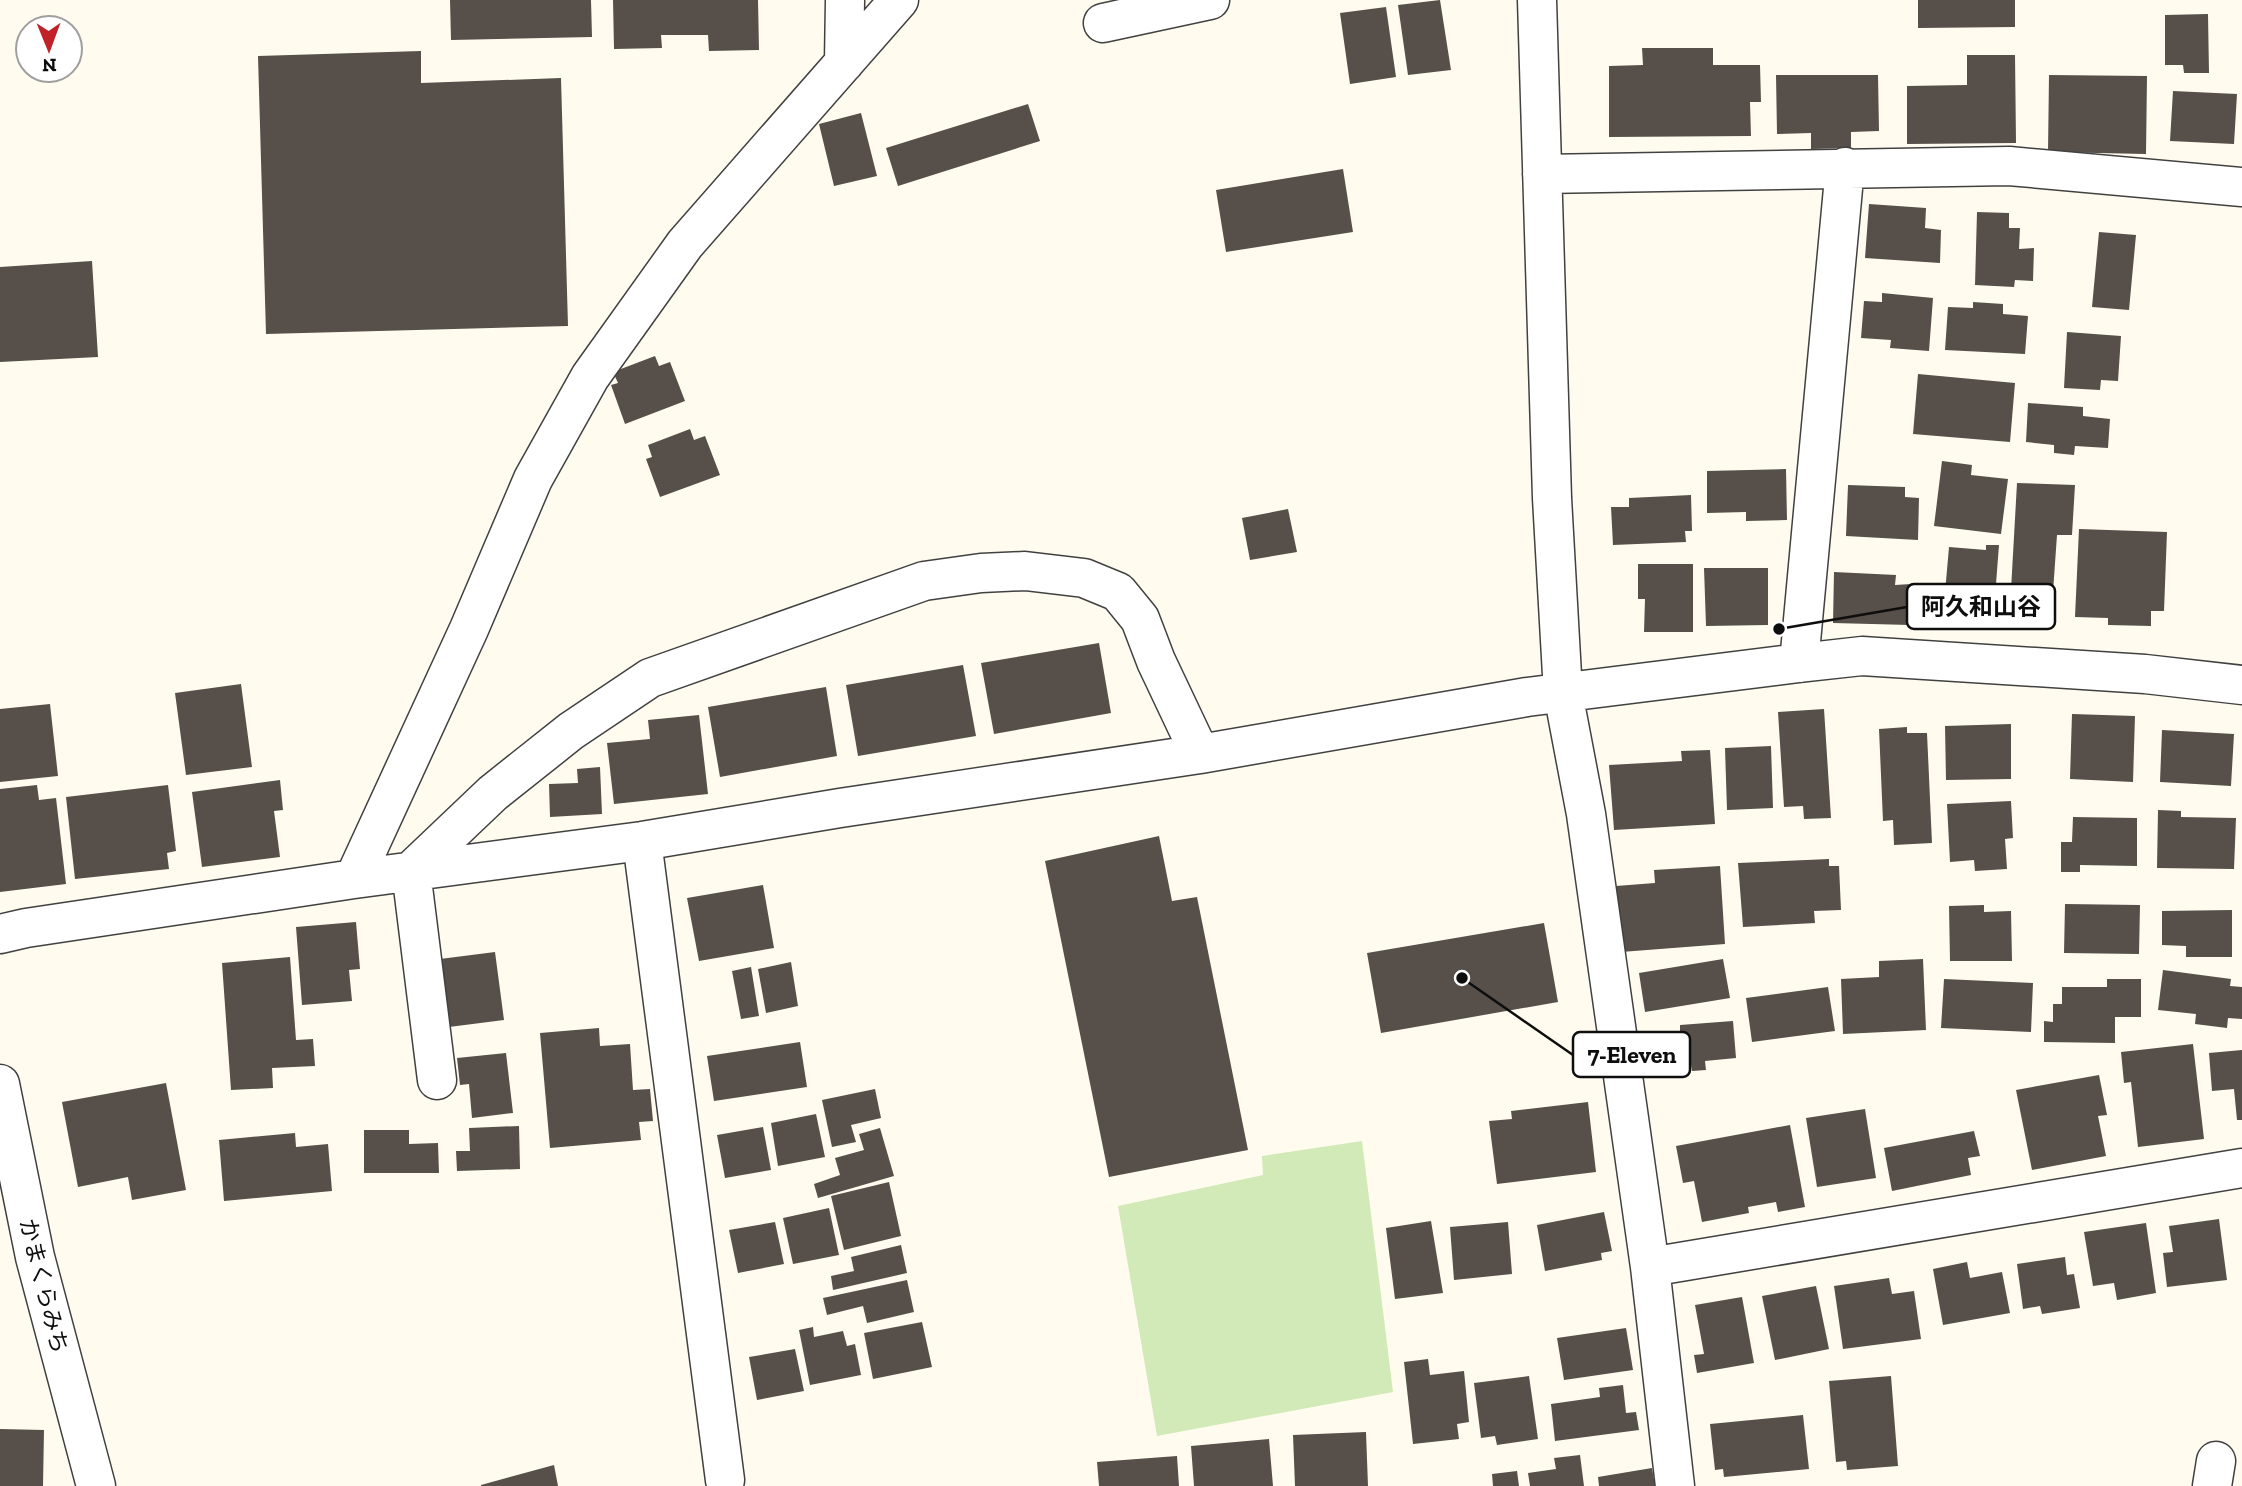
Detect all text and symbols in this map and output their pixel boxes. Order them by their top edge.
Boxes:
north arrow [14,14,84,84]
text: N [42,54,57,77]
callout: 阿久和山谷 [1907,584,2055,629]
text: 阿久和山谷 [1921,592,2041,621]
callout: 7-Eleven [1573,1032,1690,1077]
text: 7-Eleven [1587,1040,1677,1069]
street label: かまくらみち [14,1216,74,1356]

